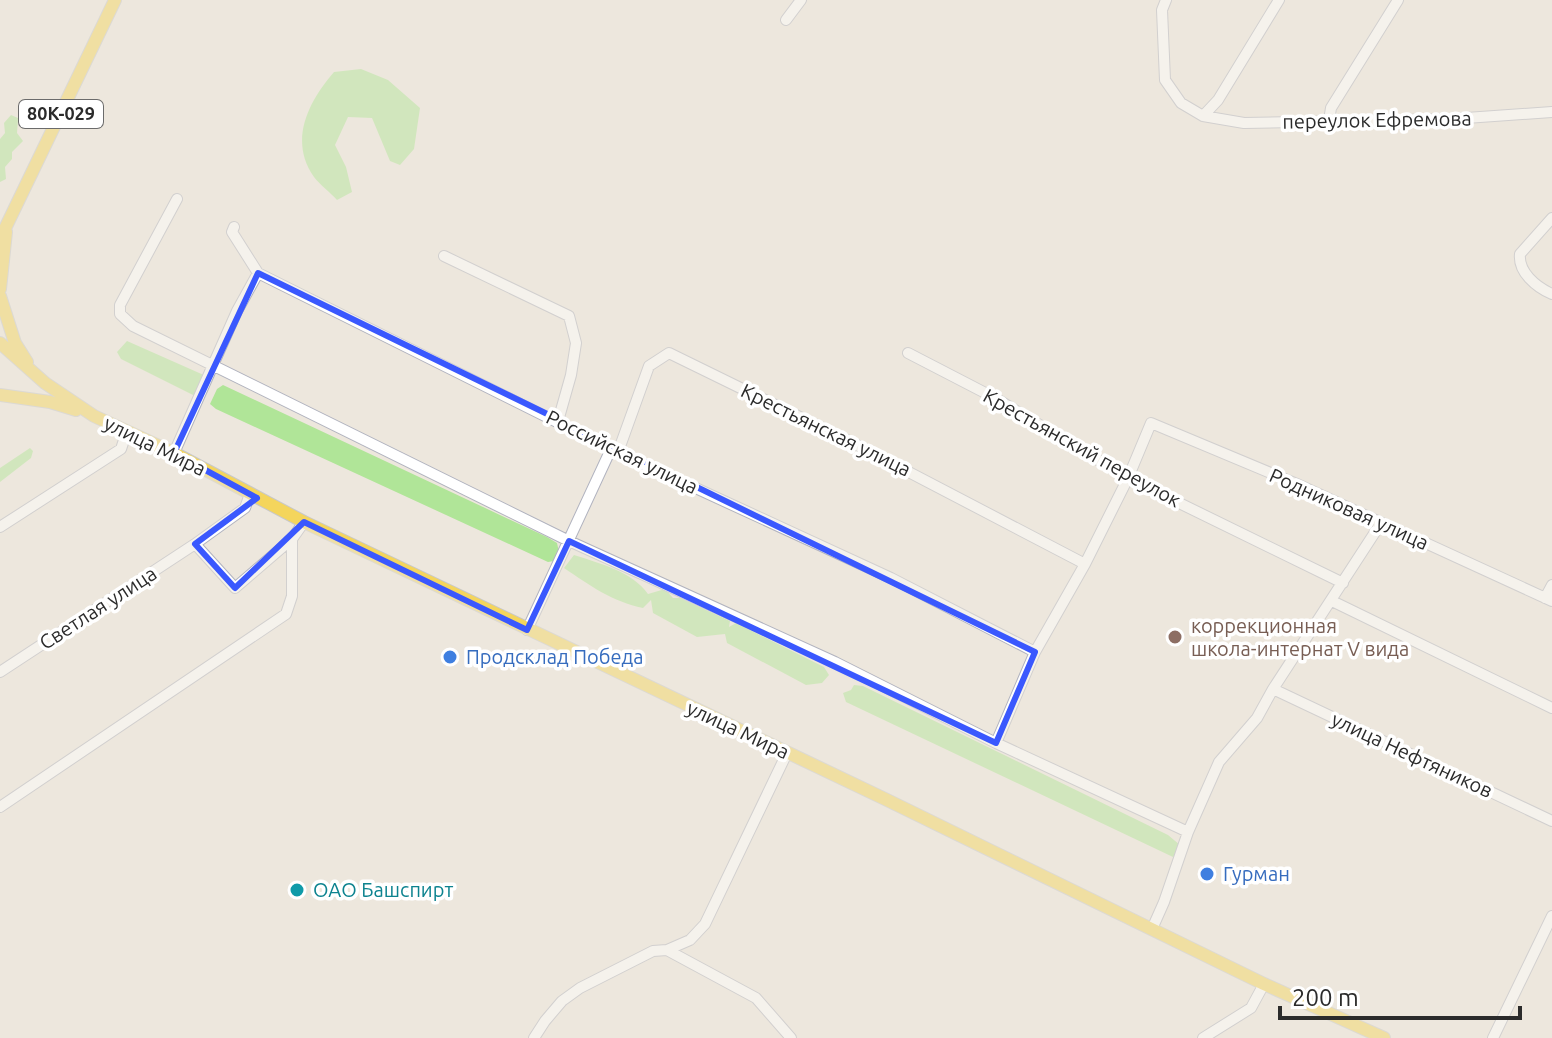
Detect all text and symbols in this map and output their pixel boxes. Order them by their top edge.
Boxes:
road number: 80К-029 [19,100,103,128]
street label: переулок Ефремова [1282,106,1472,133]
street label: Крестьянская улица [738,378,915,481]
street label: Крестьянский переулок [979,384,1185,512]
street label: Российская улица [543,405,702,498]
street label: улица Мира [101,411,210,480]
street label: Родниковая улица [1266,463,1432,554]
street label: Светлая улица [35,561,161,654]
place label: коррекционная школа-интернат V вида [1191,614,1409,660]
marker: коррекционная школа-интернат V вида [1166,628,1184,646]
place label: Продсклад Победа [466,645,643,668]
marker: Продсклад Победа [441,648,459,666]
street label: улица Мира [683,696,793,763]
street label: улица Нефтяников [1328,707,1496,802]
place label: Гурман [1223,862,1290,885]
marker: Гурман [1198,865,1216,883]
place label: ОАО Башспирт [313,878,453,901]
marker: ОАО Башспирт [288,881,306,899]
scale bar [1280,970,1520,1020]
text: 200 m [1292,984,1359,1011]

